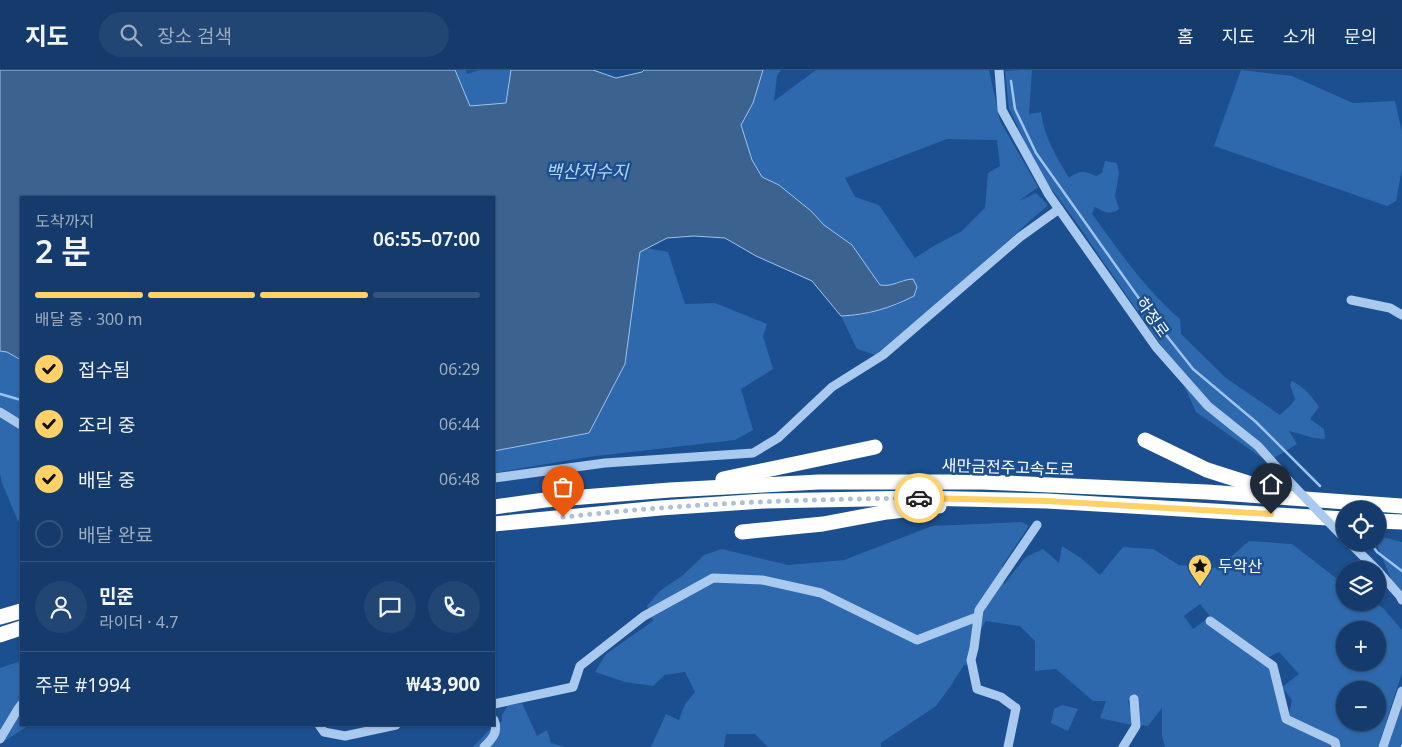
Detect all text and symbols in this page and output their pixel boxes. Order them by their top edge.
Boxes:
search box [99,12,449,57]
text: 지도 [25,19,69,52]
icon: search [117,21,145,49]
text: 장소 검색 [157,23,232,49]
text: 홈 [1177,24,1194,48]
text: 지도 [1222,24,1255,48]
text: 소개 [1283,24,1316,48]
text: 문의 [1344,24,1377,48]
water label: 백산저수지 [546,159,630,183]
text: 도착까지 [35,210,94,232]
text: 06:55–07:00 [373,226,480,252]
text: 2 분 [35,229,91,272]
street label: 하정로 [1131,293,1175,342]
text: 배달 중 · 300 m [35,308,143,330]
icon: check [35,355,63,383]
text: 접수됨 [78,357,130,383]
text: 06:29 [439,358,480,380]
icon: check [35,410,63,438]
text: 조리 중 [78,412,135,438]
text: 06:44 [439,413,480,435]
street label: 새만금전주고속도로 [941,454,1075,480]
pin [1250,463,1292,514]
icon: check [35,465,63,493]
pin [542,466,584,517]
text: 배달 중 [78,467,135,493]
text: 06:48 [439,468,480,490]
icon: home [1257,470,1285,498]
icon: bag [549,473,577,501]
courier [894,473,944,523]
icon: car [905,484,933,512]
map controls [1336,501,1386,731]
button: locate [1336,501,1386,551]
text: 배달 완료 [78,522,153,548]
place icon: 두악산 [1187,553,1213,587]
place label: 두악산 [1218,555,1262,577]
button: layers [1336,561,1386,611]
button: person [35,581,87,633]
button: chat [364,581,416,633]
button: phone [428,581,480,633]
text: 민준 [99,583,134,609]
text: 라이더 · 4.7 [99,611,178,633]
button: + [1336,621,1386,671]
text: ₩43,900 [406,671,480,697]
text: 주문 #1994 [35,672,131,698]
button: − [1336,681,1386,731]

